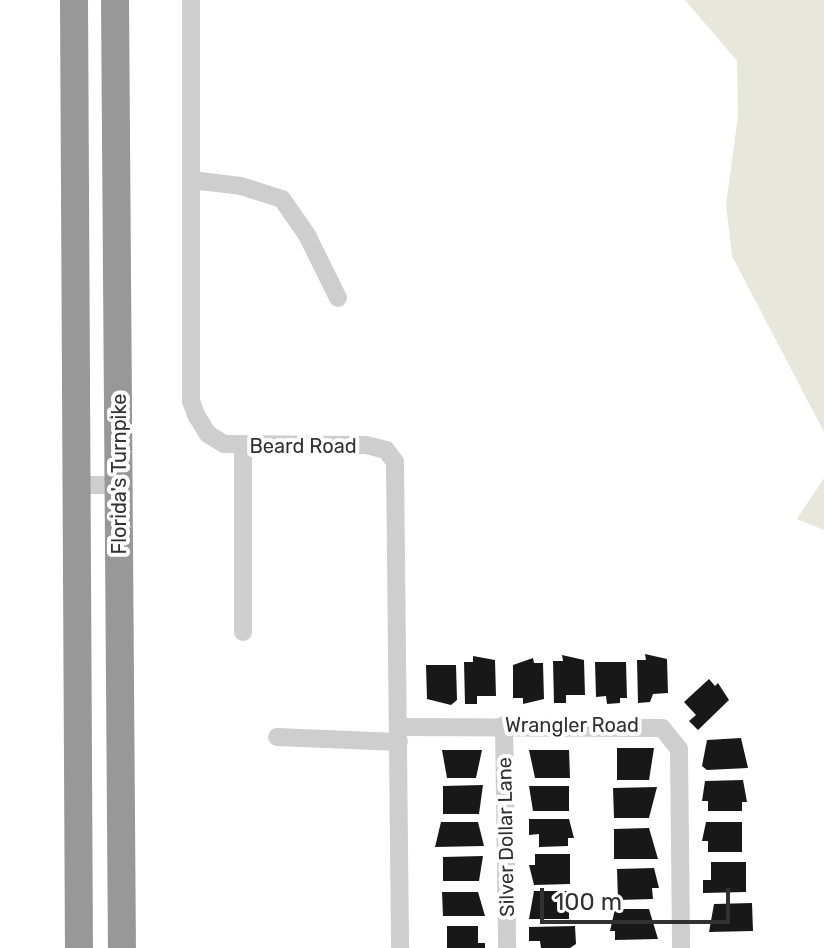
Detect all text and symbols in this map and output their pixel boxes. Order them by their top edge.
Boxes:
street label: Florida's Turnpike [107,393,131,555]
street label: Beard Road [249,434,357,458]
street label: Wrangler Road [505,713,639,737]
street label: Silver Dollar Lane [493,756,519,918]
scale bar [544,872,734,922]
text: 100 m [554,888,622,916]

